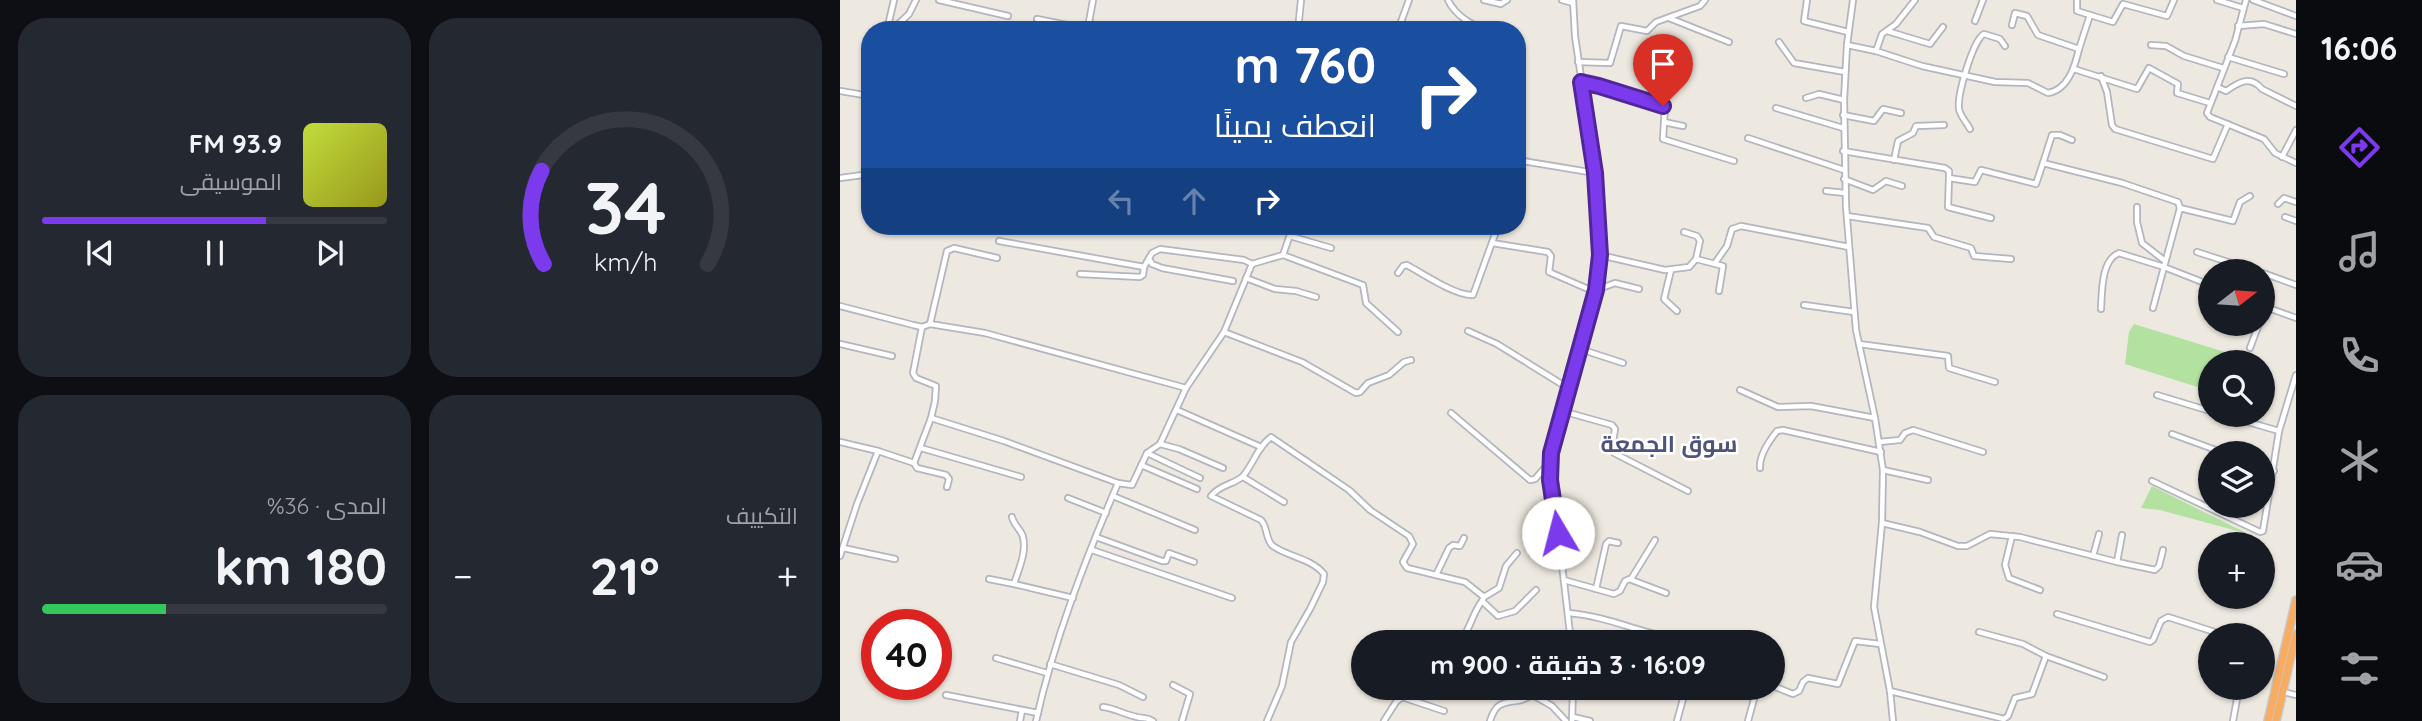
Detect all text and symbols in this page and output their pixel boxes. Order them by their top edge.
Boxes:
text: 16:06 [2321,28,2397,68]
text: 760 m [1234,34,1376,95]
pin [1633,34,1693,106]
icon: arrive [1644,45,1682,83]
icon: right [1400,49,1491,140]
text: انعطف يمينًا [1214,105,1376,145]
icon: directions [2335,123,2384,172]
text: 93.9 FM [189,127,282,160]
text: 34 [585,161,666,252]
text: الموسيقى [180,167,282,196]
icon: left [1102,182,1140,220]
icon: ahead [1175,182,1213,220]
icon: right [1248,182,1286,220]
icon: music [2335,227,2384,276]
icon: previous [81,234,119,272]
icon: pause [196,234,234,272]
icon: next [311,234,349,272]
text: km/h [594,246,657,277]
north arrow [2198,259,2275,336]
map controls [2198,259,2275,700]
icon: phone [2335,331,2384,380]
button: search [2198,350,2275,427]
district label: سوق الجمعة [1600,429,1738,458]
icon: climate [2335,436,2384,485]
button: layers [2198,441,2275,518]
text: المدى · 36% [267,491,387,520]
position arrow [1521,496,1595,570]
text: التكييف [726,501,798,530]
button: + [2198,532,2275,609]
text: 180 km [214,533,387,598]
icon: car [2335,540,2384,589]
text: 21° [590,543,660,608]
text: − [453,552,473,600]
text: + [777,552,798,600]
speed limit sign: 40 [861,609,952,700]
button: − [2198,623,2275,700]
icon: filters [2335,644,2384,693]
text: 16:09 · 3 دقيقة · 900 m [1430,648,1706,681]

